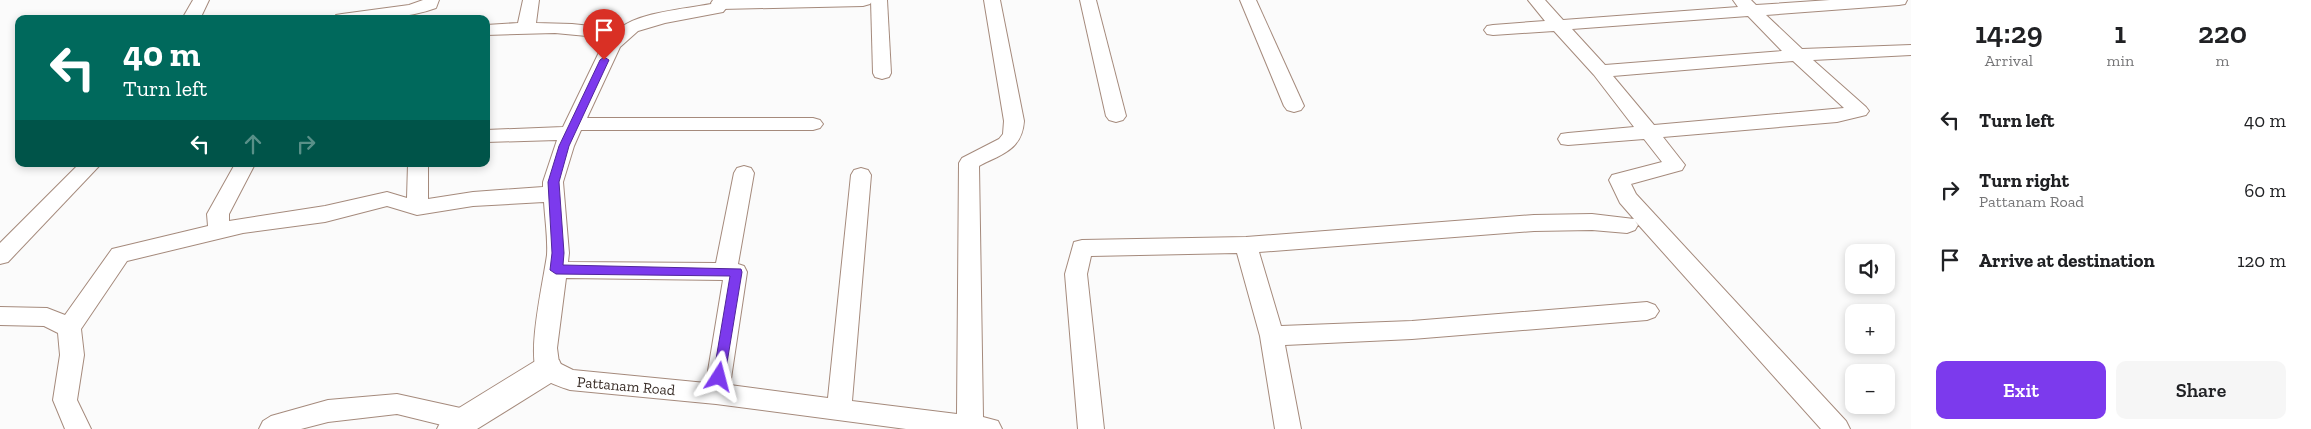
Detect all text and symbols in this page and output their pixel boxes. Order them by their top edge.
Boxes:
pin [583,9,625,60]
text: 14:29 [1975,15,2043,51]
text: 1 [2114,15,2126,51]
text: 220 [2198,15,2247,51]
icon: arrive [590,16,618,44]
text: 40 m [123,33,200,75]
icon: left [40,35,105,100]
text: Arrival [1985,51,2033,70]
text: min [2107,51,2134,70]
text: m [2216,51,2229,70]
text: Turn left [123,75,207,102]
icon: left [1936,106,1964,134]
text: Turn left [1979,109,2054,132]
text: 40 m [2244,109,2286,132]
icon: left [186,130,214,158]
icon: ahead [239,130,267,158]
icon: right [292,130,320,158]
text: Turn right [1979,169,2069,192]
icon: right [1936,176,1964,204]
text: 60 m [2244,179,2286,202]
text: Pattanam Road [1979,192,2084,211]
map controls [1845,244,1895,414]
button: sound [1845,244,1895,294]
icon: arrive [1936,246,1964,274]
text: Arrive at destination [1979,249,2155,272]
text: 120 m [2237,249,2286,272]
button: + [1845,304,1895,354]
position arrow [692,350,744,402]
button: Exit [1936,361,2106,419]
button: Share [2116,361,2286,419]
button: − [1845,364,1895,414]
street label: Pattanam Road [576,373,677,399]

